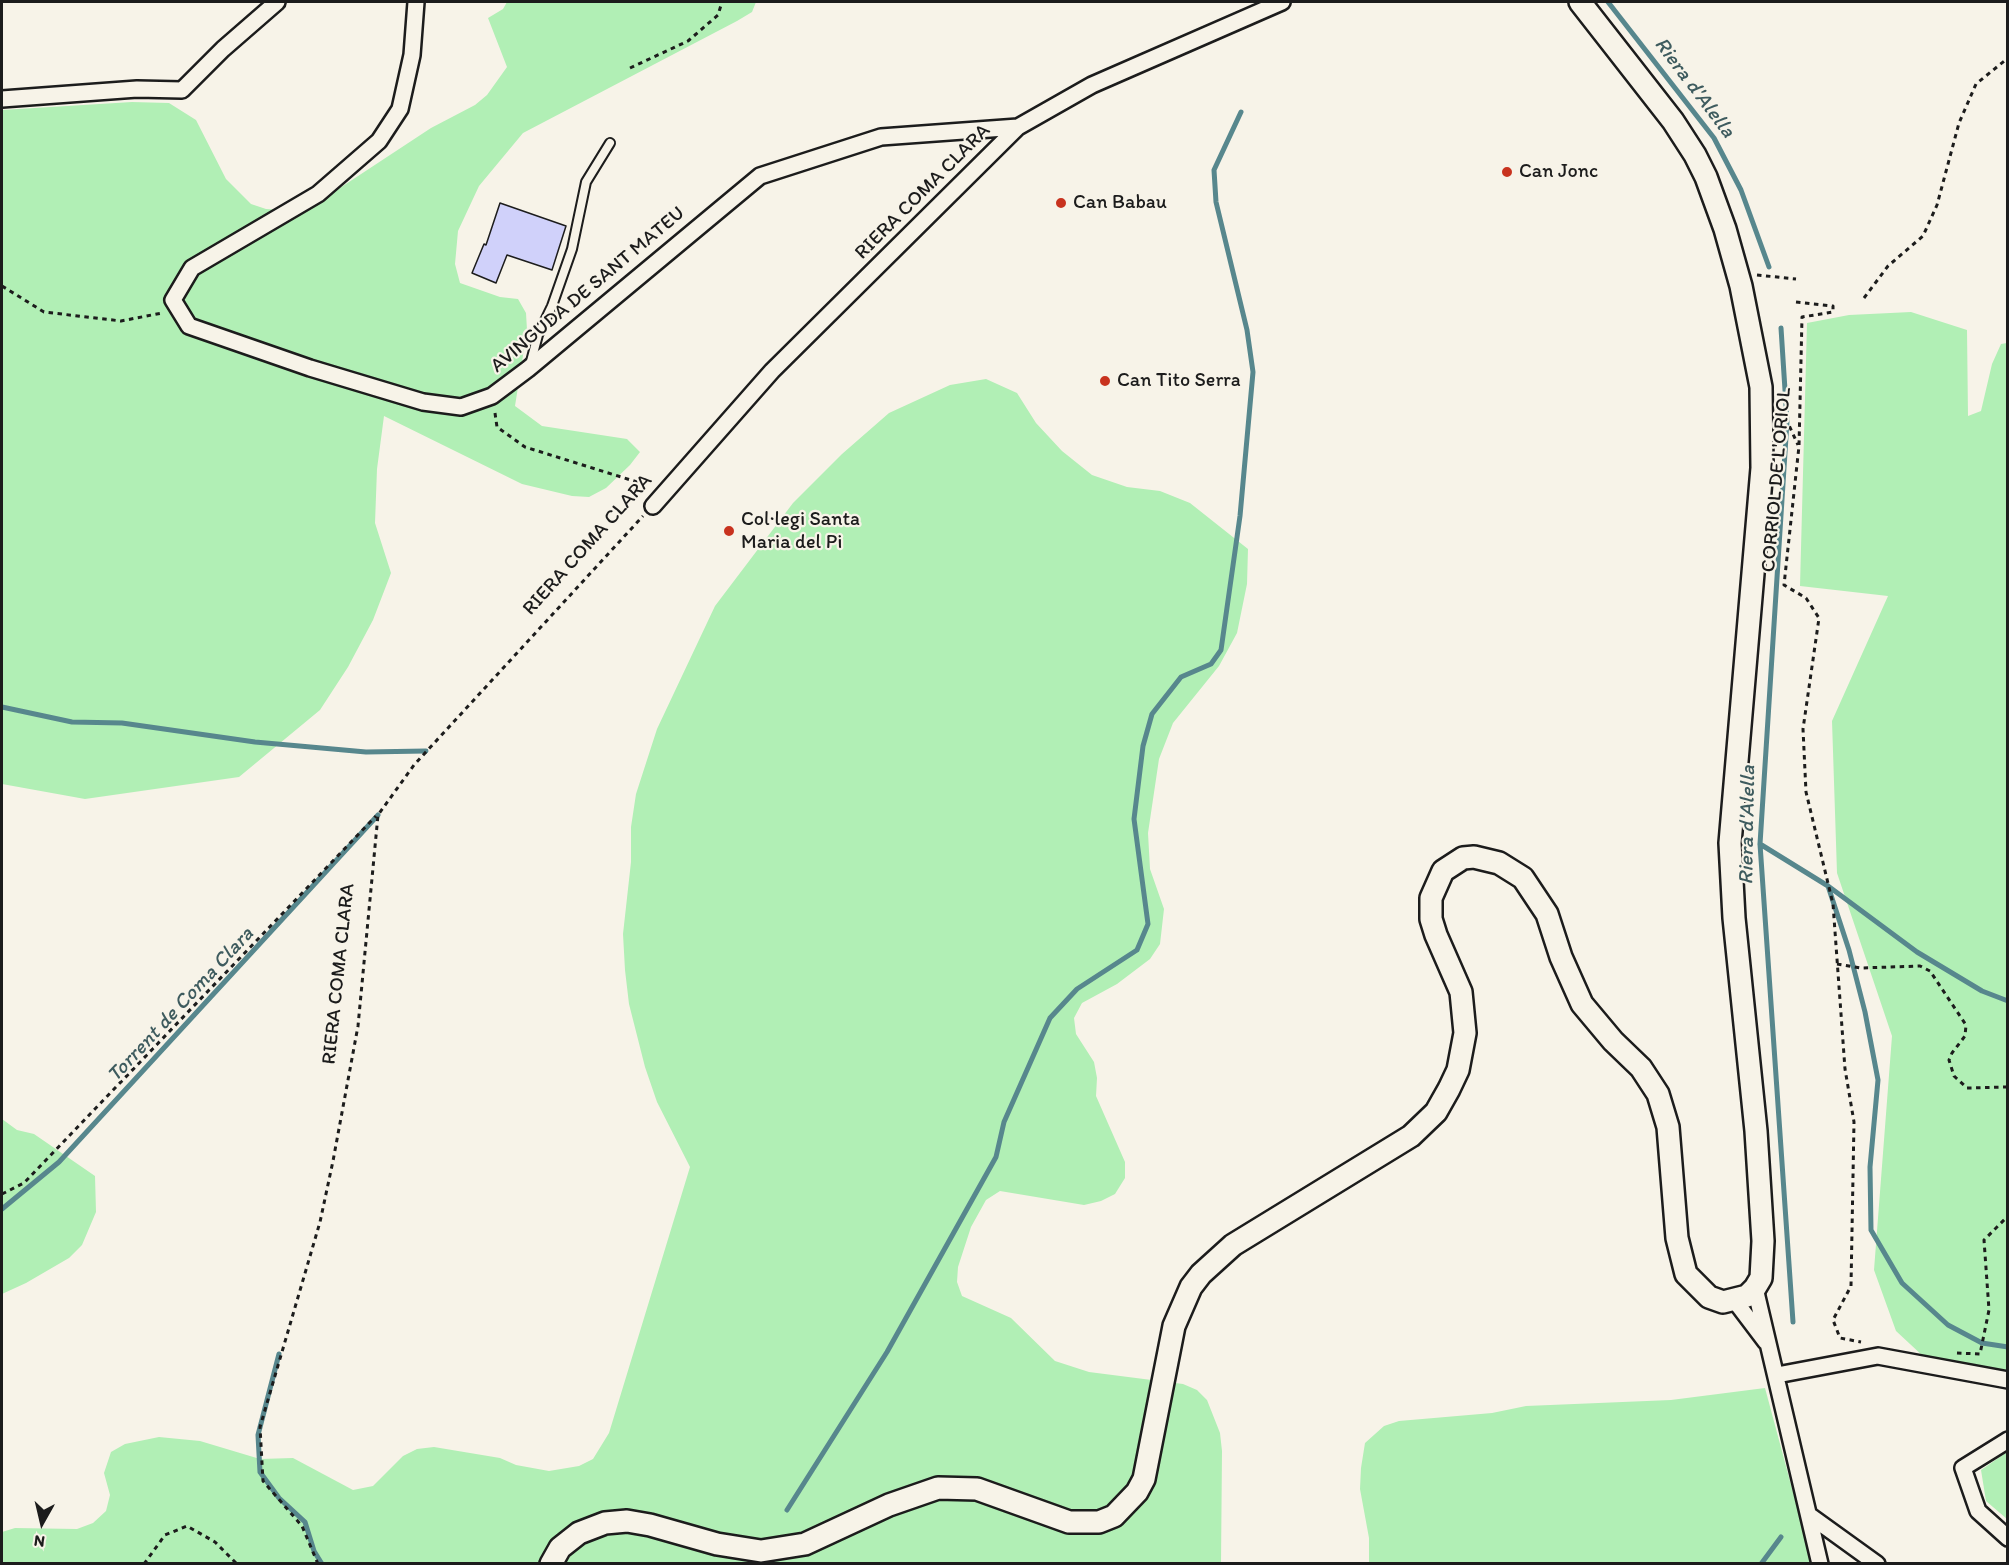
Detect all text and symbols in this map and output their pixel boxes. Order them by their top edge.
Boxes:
water label: Riera d'Alella [1648,33,1740,143]
street label: RIERA COMA CLARA [850,119,996,265]
place label: Can Jonc [1519,160,1598,184]
marker: Can Jonc [1500,165,1514,179]
place label: Can Babau [1073,191,1167,215]
marker: Can Babau [1054,196,1068,210]
street label: AVINGUDA DE SANT MATEU [486,202,690,378]
place label: Can Tito Serra [1117,369,1241,393]
marker: Can Tito Serra [1098,374,1112,388]
street label: CORRIOL DE L'ORIOL [1757,387,1797,573]
street label: RIERA COMA CLARA [518,469,658,621]
place label: Col·legi Santa Maria del Pi [741,508,860,555]
marker: Col·legi Santa Maria del Pi [722,524,736,538]
water label: Riera d'Alella [1734,765,1762,885]
street label: RIERA COMA CLARA [318,882,360,1066]
water label: Torrent de Coma Clara [103,922,259,1088]
north arrow [12,1493,72,1553]
text: N [33,1531,46,1551]

